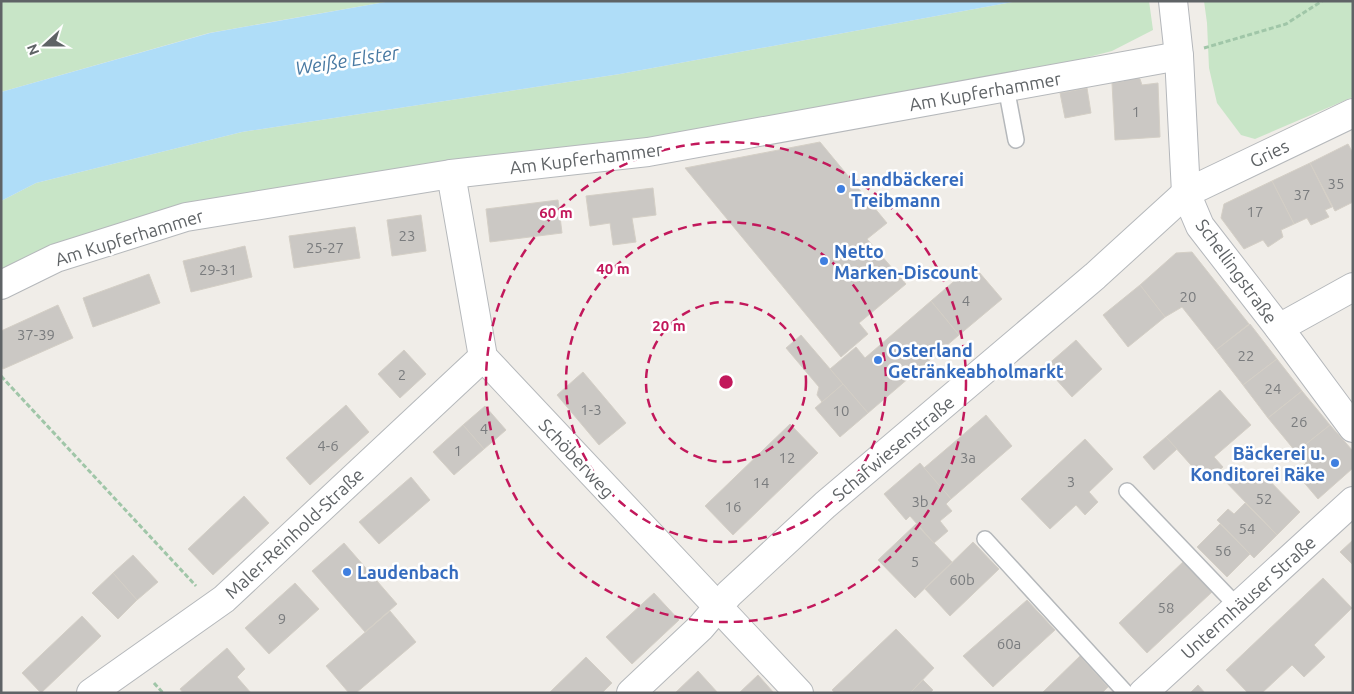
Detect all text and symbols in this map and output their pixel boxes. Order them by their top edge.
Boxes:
north arrow [20,20,70,70]
water label: Weiße Elster [294,41,401,79]
text: N [24,42,42,57]
street label: Am Kupferhammer [907,68,1063,114]
house number: 1 [1132,103,1140,120]
street label: Gries [1246,135,1292,171]
street label: Am Kupferhammer [508,139,664,177]
place label: Landbäckerei Treibmann [851,169,964,210]
house number: 35 [1328,175,1344,192]
marker: Landbäckerei Treibmann [835,183,847,195]
house number: 37 [1294,186,1310,203]
house number: 17 [1247,203,1263,220]
text: 60 m [539,204,573,221]
street label: Am Kupferhammer [52,205,206,269]
street label: Schellingstraße [1192,215,1282,327]
house number: 23 [399,227,415,244]
house number: 25-27 [306,239,344,256]
place label: Netto Marken-Discount [834,241,979,282]
marker: Netto Marken-Discount [818,255,830,267]
text: 40 m [596,260,630,277]
house number: 29-31 [199,261,237,278]
house number: 20 [1180,288,1196,305]
house number: 4 [962,292,970,309]
text: 20 m [652,317,686,334]
house number: 37-39 [17,326,55,343]
place label: Osterland Getränkeabholmarkt [888,340,1064,381]
house number: 22 [1238,347,1254,364]
marker: Osterland Getränkeabholmarkt [872,354,884,366]
house number: 2 [398,366,406,383]
centre of rings [717,373,735,391]
house number: 24 [1265,380,1281,397]
street label: Schafwiesenstraße [828,391,958,505]
house number: 1-3 [580,401,602,418]
house number: 10 [833,402,849,419]
house number: 26 [1291,413,1307,430]
street label: Schöberweg [535,414,619,502]
house number: 4 [480,420,488,437]
house number: 4-6 [317,437,339,454]
house number: 1 [454,442,462,459]
place label: Bäckerei u. Konditorei Räke [1190,443,1325,484]
house number: 12 [779,449,795,466]
house number: 3a [960,449,976,466]
marker: Bäckerei u. Konditorei Räke [1329,457,1341,469]
street label: Maler-Reinhold-Straße [221,464,367,602]
house number: 3 [1067,473,1075,490]
house number: 14 [753,474,769,491]
house number: 52 [1256,490,1272,507]
house number: 3b [911,493,929,510]
house number: 16 [725,498,741,515]
house number: 54 [1239,520,1255,537]
street label: Untermhäuser Straße [1177,531,1319,663]
house number: 56 [1215,542,1231,559]
house number: 5 [911,553,919,570]
place label: Laudenbach [357,562,459,582]
marker: Laudenbach [341,566,353,578]
house number: 60b [949,571,975,588]
house number: 58 [1158,599,1174,616]
house number: 9 [278,610,286,627]
house number: 60a [997,635,1021,652]

